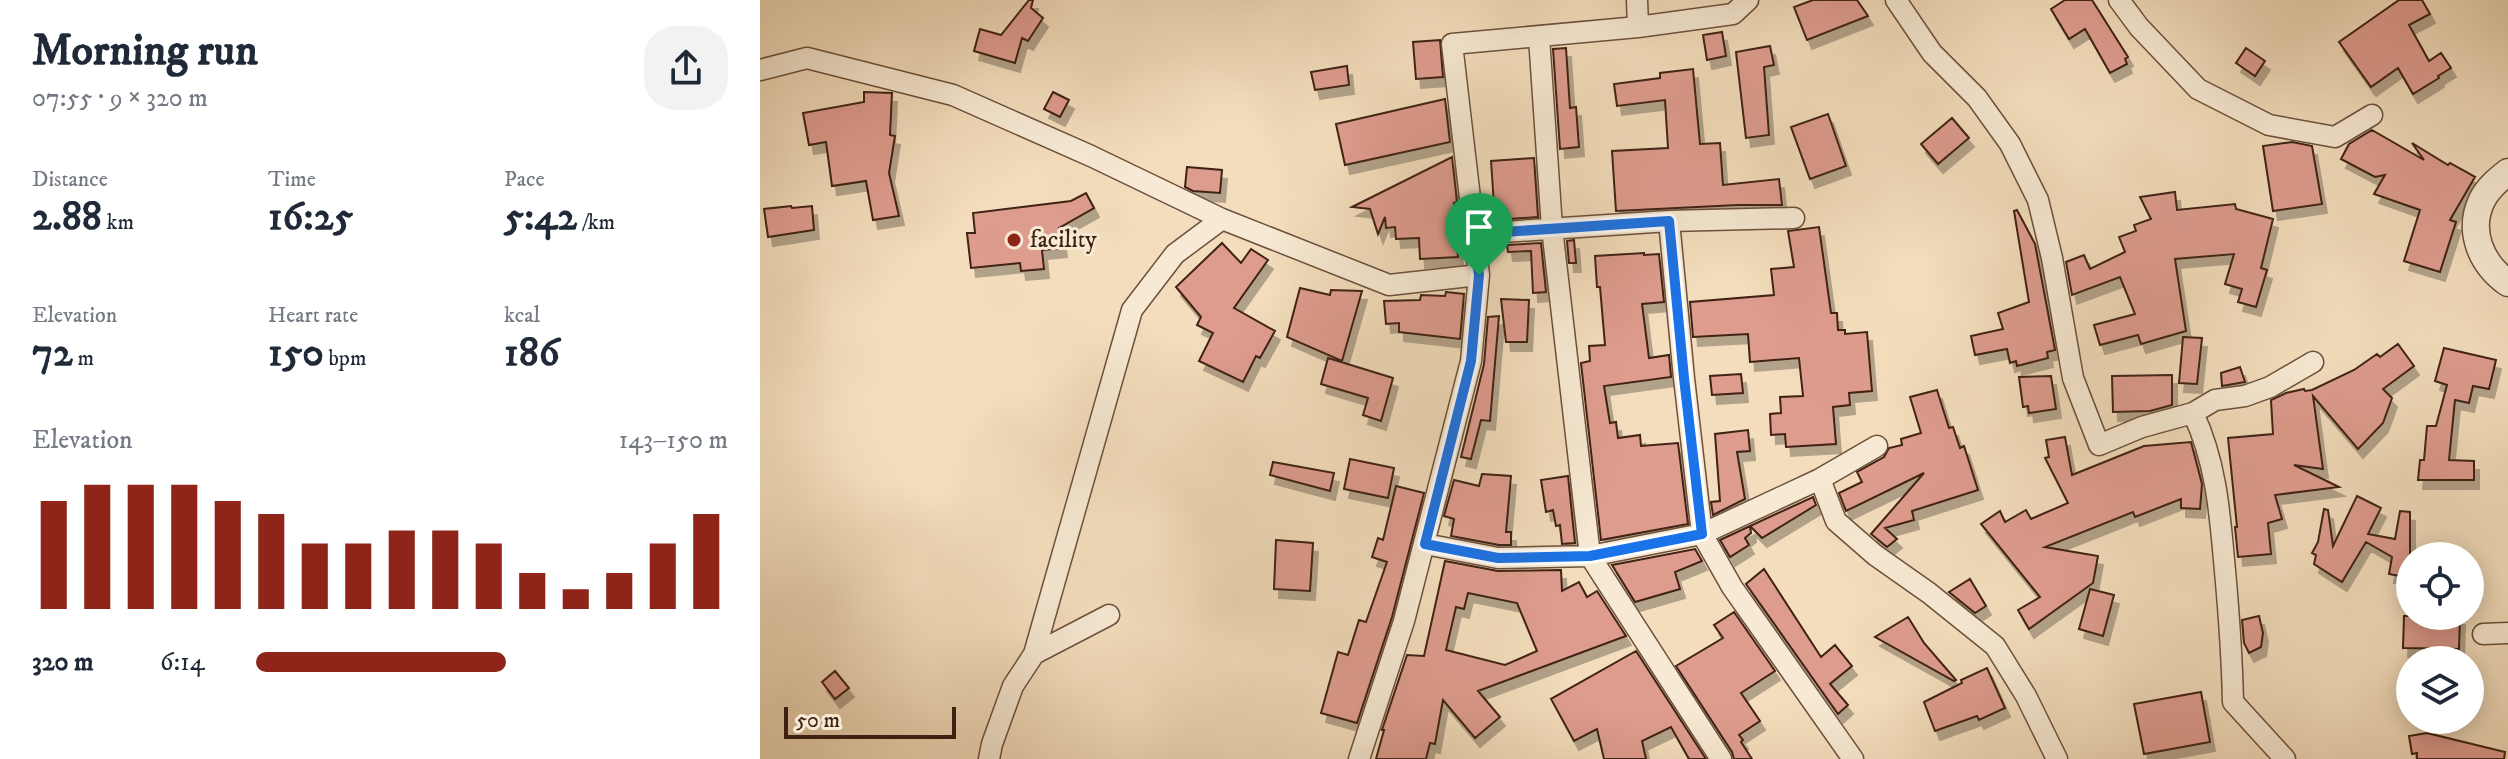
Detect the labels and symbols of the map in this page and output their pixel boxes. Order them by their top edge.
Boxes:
pin [1445,193,1513,275]
place label: facility [1030,225,1097,255]
marker: facility [1005,231,1023,249]
scale bar [784,703,956,739]

